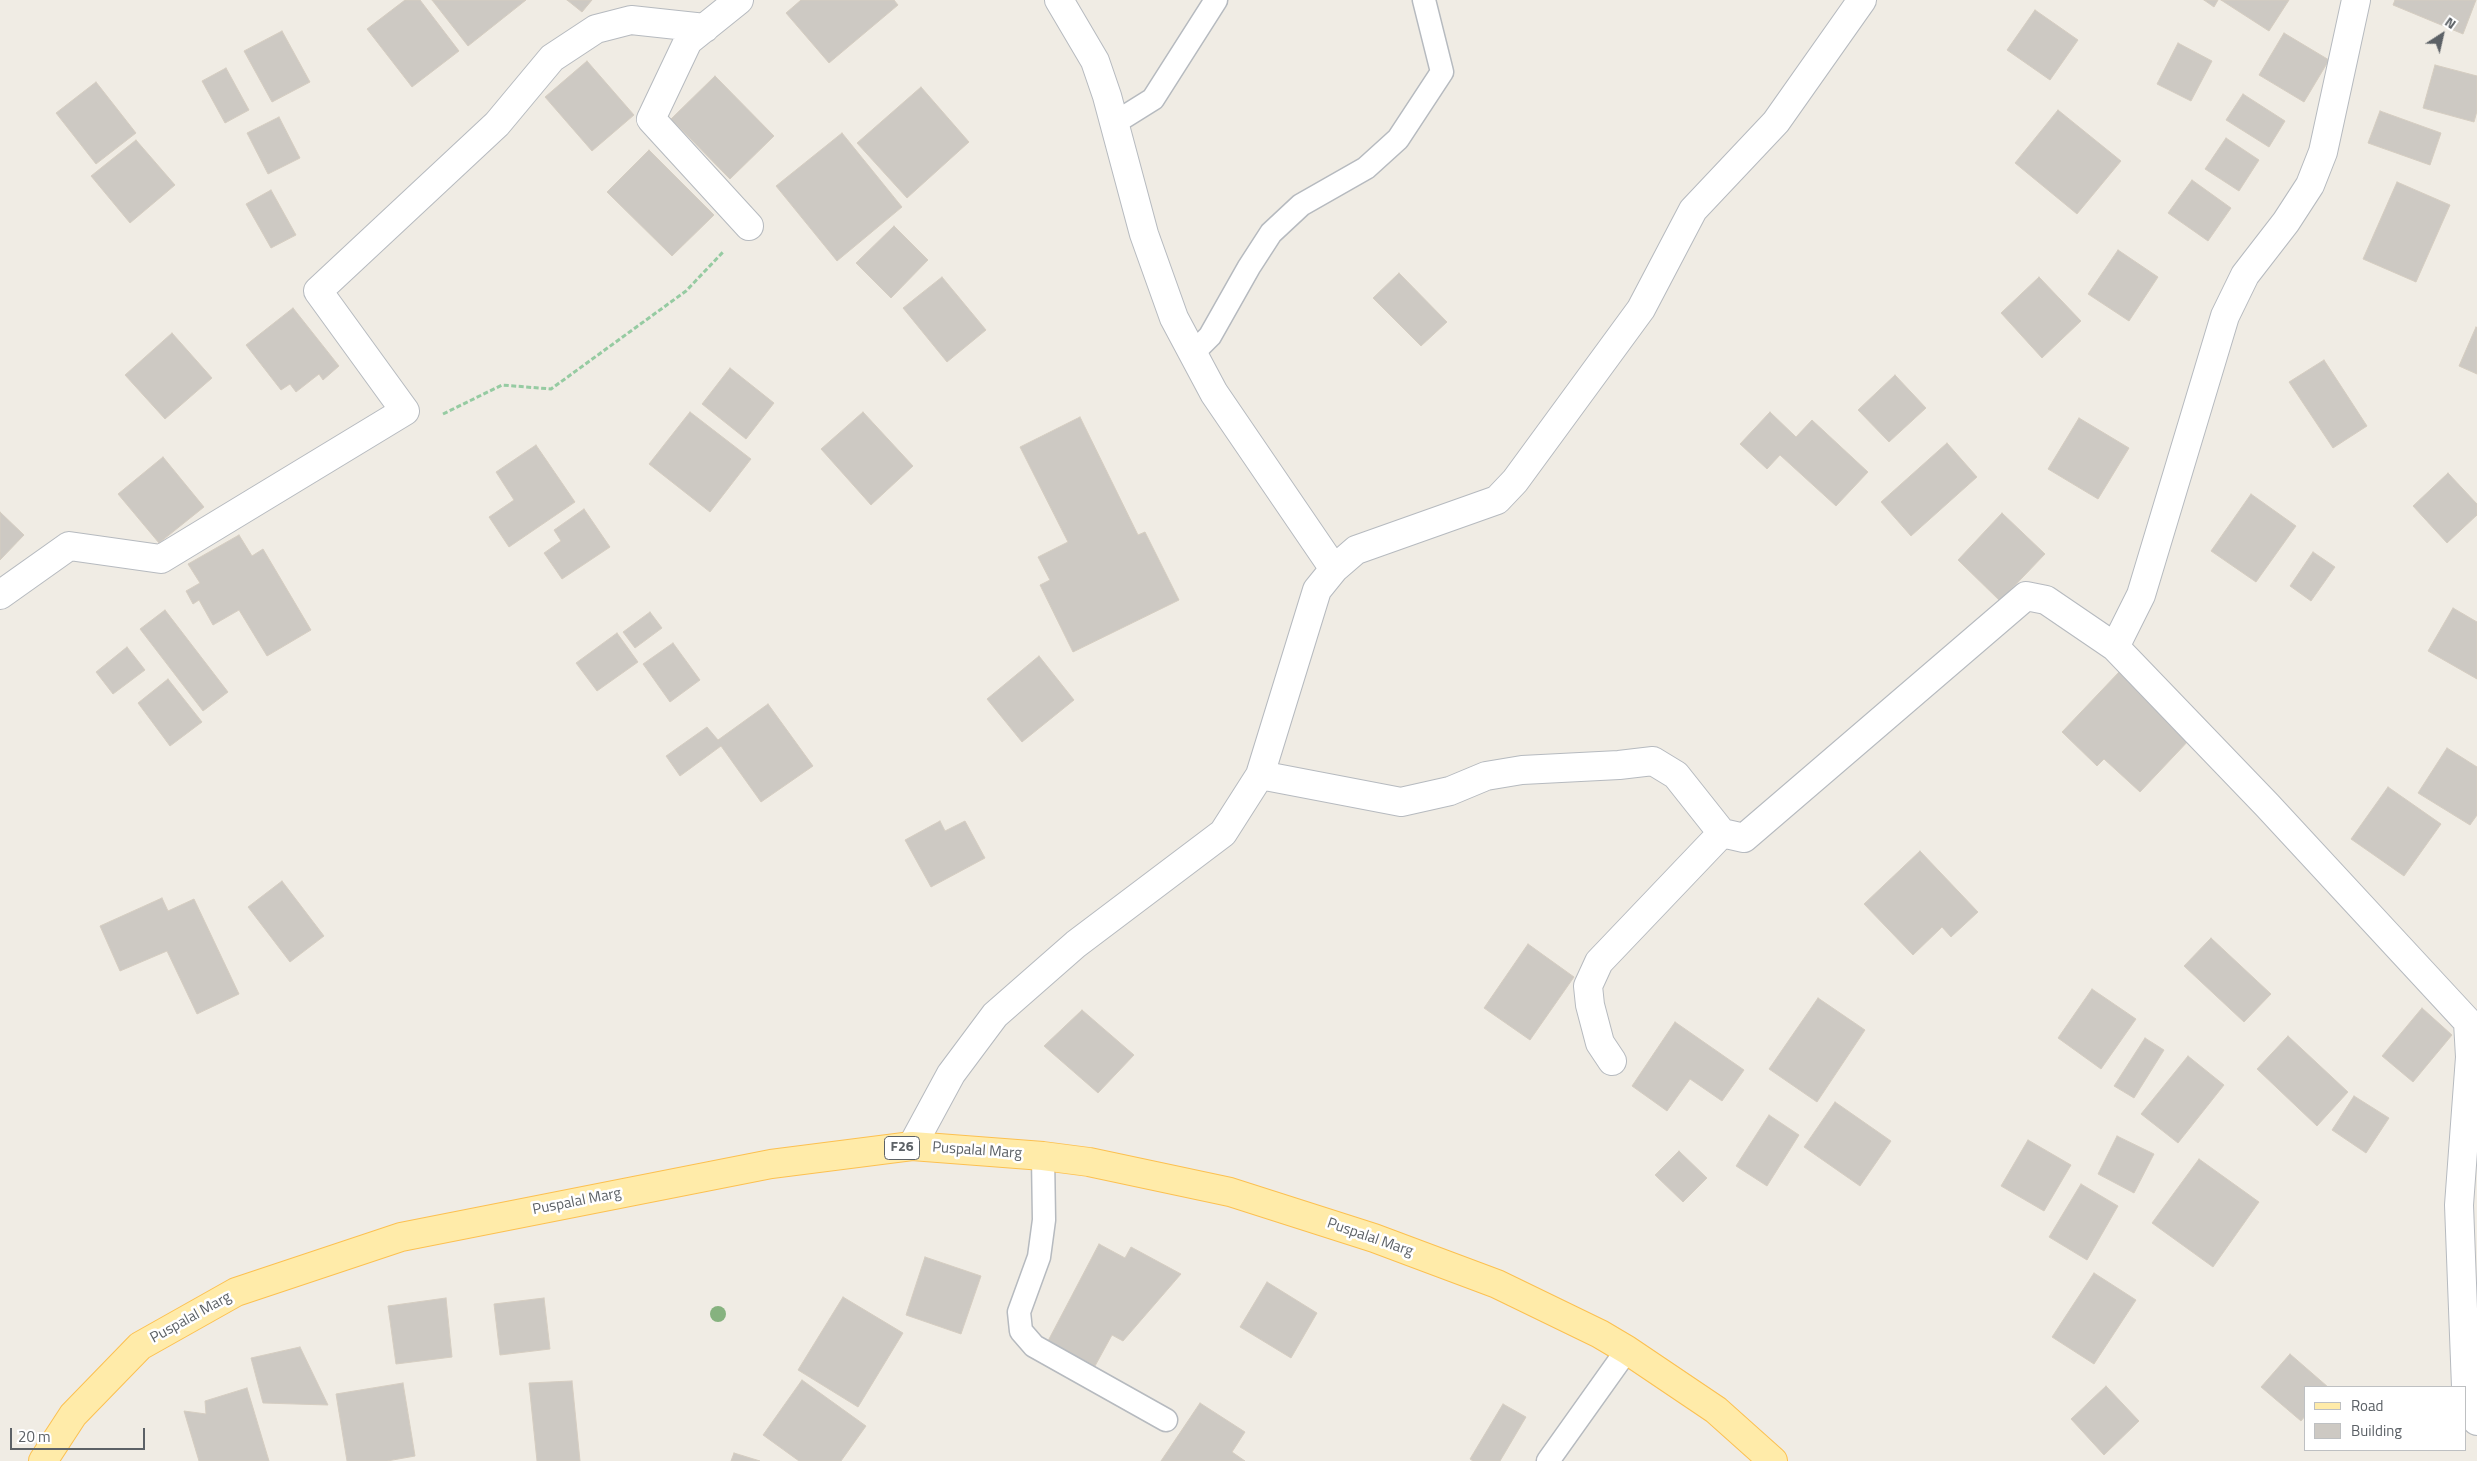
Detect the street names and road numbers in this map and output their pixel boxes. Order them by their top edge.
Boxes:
road number: F26 [884,1136,920,1160]
street label: Puspalal Marg [932,1139,1022,1163]
street label: Puspalal Marg [531,1185,623,1219]
street label: Puspalal Marg [1325,1215,1415,1261]
street label: Puspalal Marg [147,1288,235,1348]

